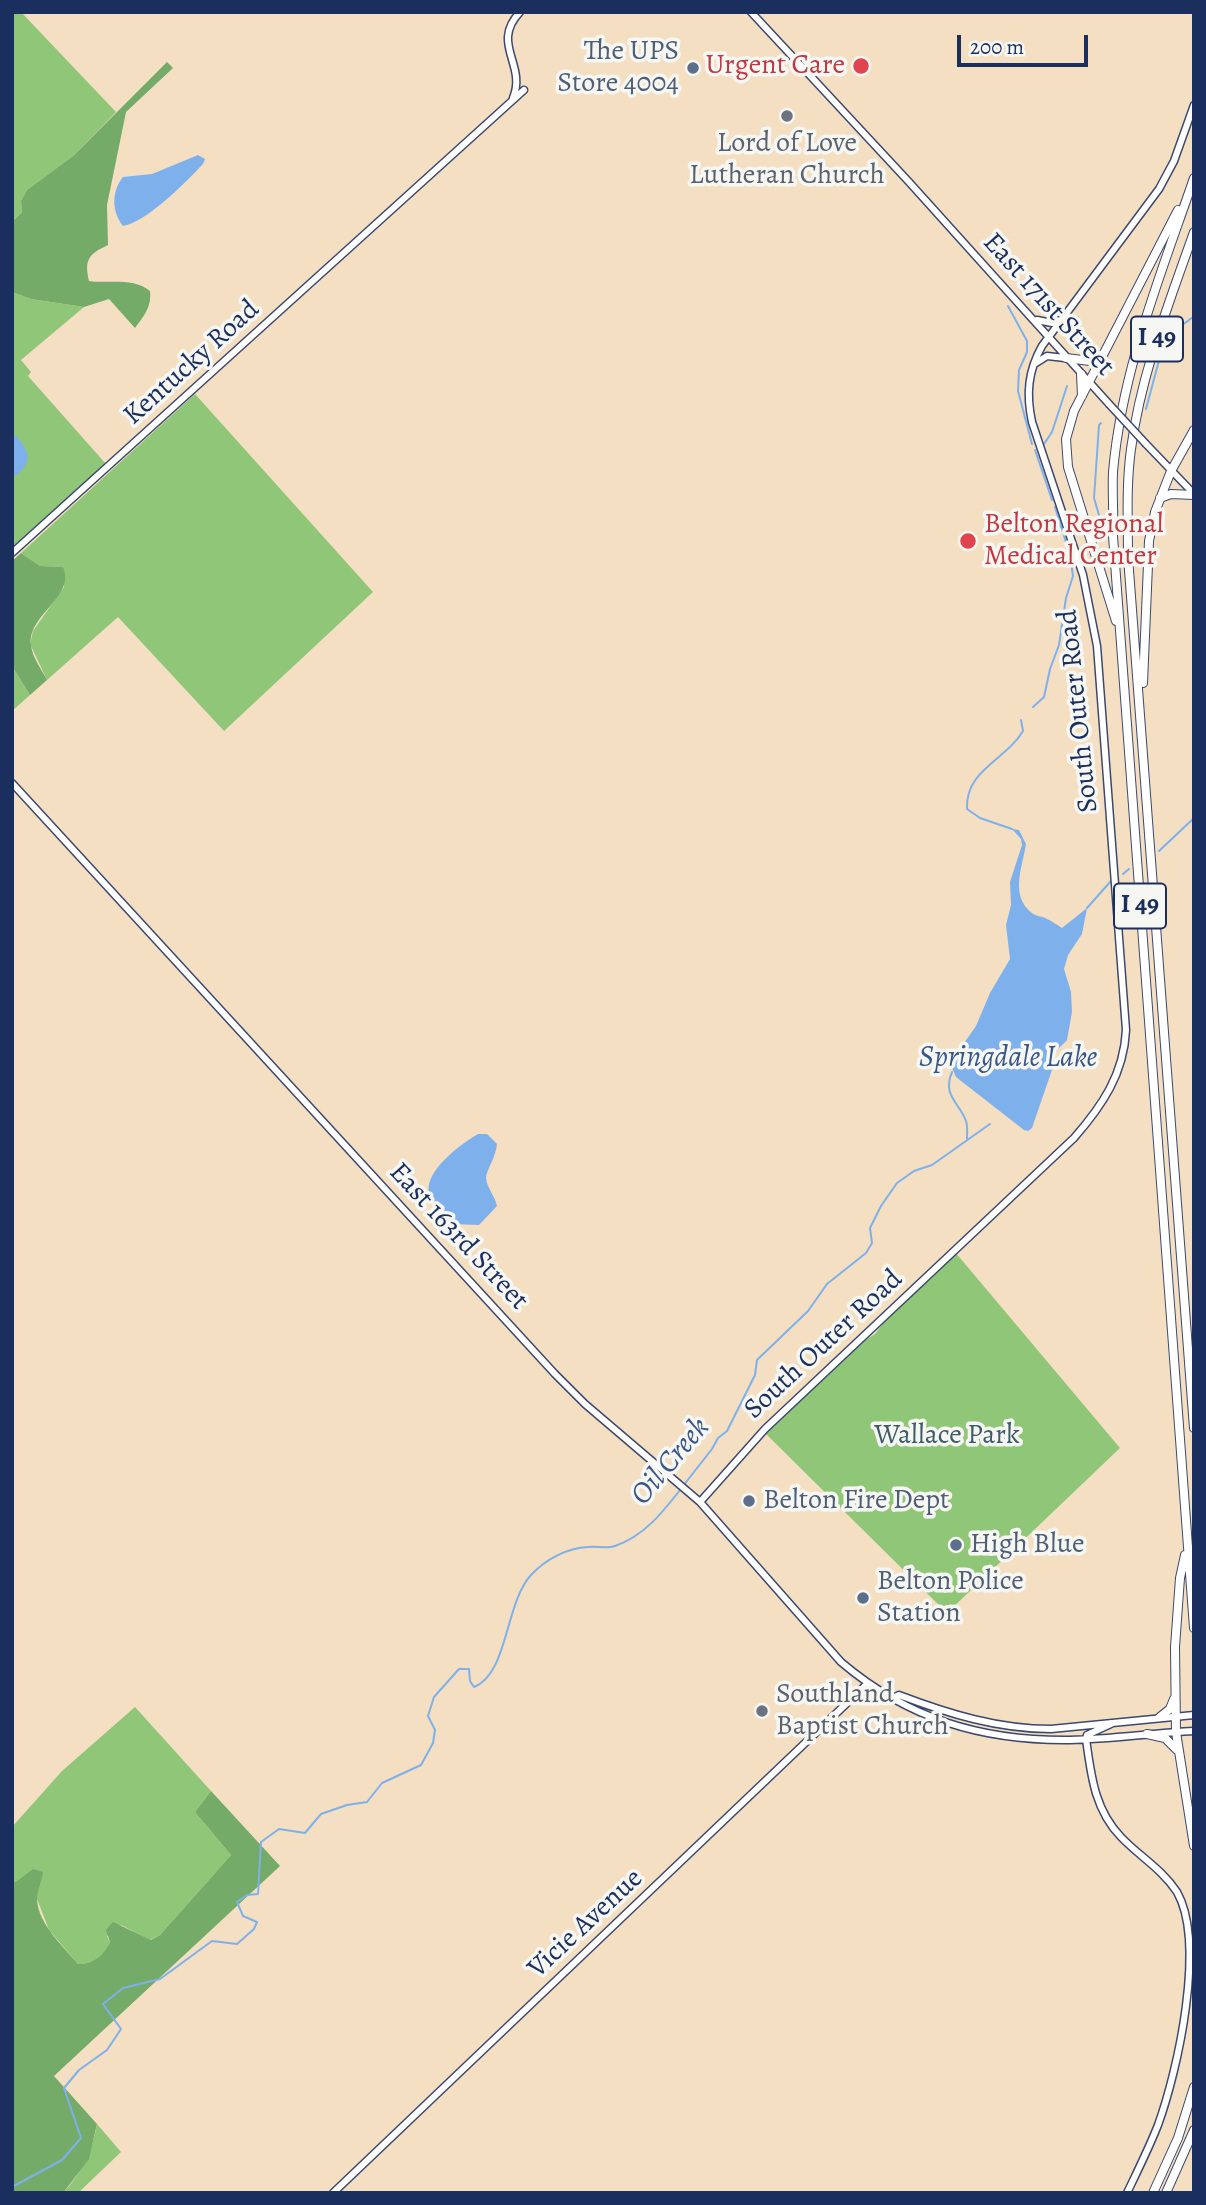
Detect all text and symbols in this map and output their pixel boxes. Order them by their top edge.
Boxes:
scale bar [961,21,1092,65]
text: 200 m [970,33,1024,61]
place label: The UPS Store 4004 [557,35,679,101]
place label: Urgent Care [706,49,845,83]
marker: Urgent Care [851,56,871,76]
marker: The UPS Store 4004 [685,60,701,76]
marker: Lord of Love Lutheran Church [779,108,795,124]
place label: Lord of Love Lutheran Church [689,127,885,193]
street label: East 171st Street [975,227,1121,383]
street label: Kentucky Road [117,293,267,433]
road number: I 49 [1131,316,1183,362]
place label: Belton Regional Medical Center [984,508,1164,574]
marker: Belton Regional Medical Center [958,531,978,551]
street label: South Outer Road [1052,608,1106,814]
road number: I 49 [1114,884,1166,928]
water label: Springdale Lake [919,1041,1097,1077]
street label: East 163rd Street [381,1156,535,1318]
street label: South Outer Road [738,1263,910,1427]
water label: Oil Creek [624,1411,718,1513]
park label: Wallace Park [874,1419,1020,1453]
place label: Belton Fire Dept [763,1484,949,1518]
marker: Belton Fire Dept [741,1493,757,1509]
place label: High Blue [970,1528,1084,1562]
marker: High Blue [948,1537,964,1553]
place label: Belton Police Station [877,1565,1024,1631]
marker: Belton Police Station [855,1590,871,1606]
place label: Southland Baptist Church [776,1678,949,1744]
marker: Southland Baptist Church [754,1703,770,1719]
street label: Vicie Avenue [521,1862,651,1986]

